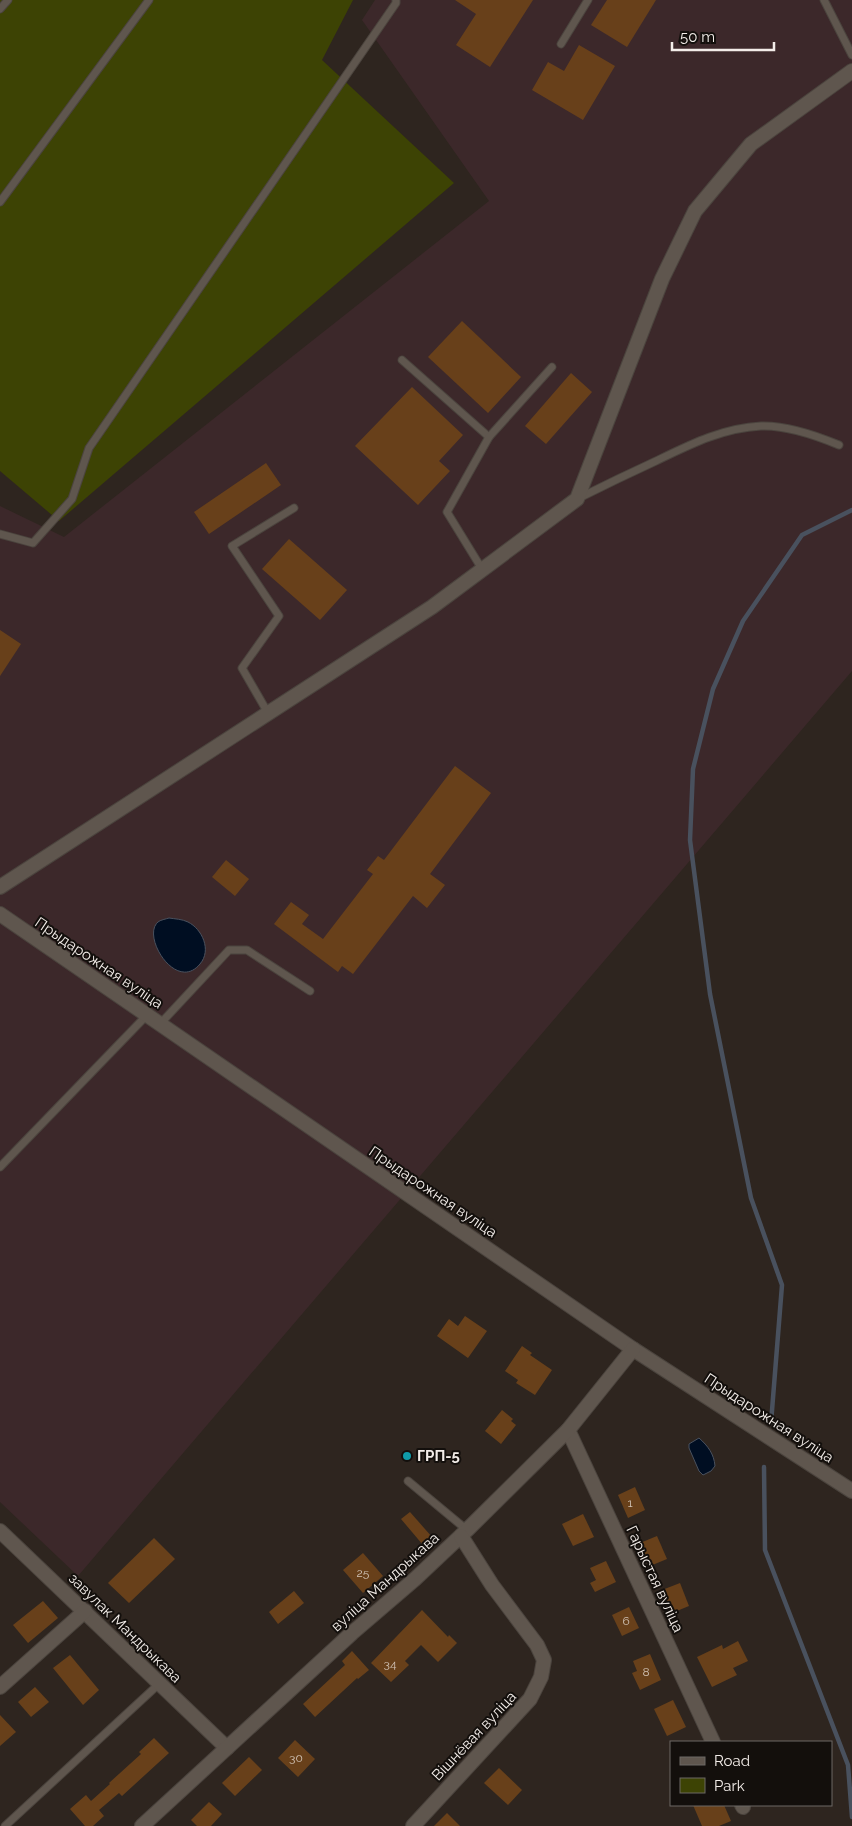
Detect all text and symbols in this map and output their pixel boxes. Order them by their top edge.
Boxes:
scale bar [672,20,774,52]
text: 50 m [680,28,715,46]
street label: Прыдарожная вуліца [32,913,166,1013]
street label: Прыдарожная вуліца [366,1142,500,1242]
street label: Прыдарожная вуліца [701,1370,837,1466]
place label: ГРП-5 [417,1447,460,1465]
marker: ГРП-5 [401,1450,413,1462]
house number: 1 [627,1496,633,1510]
street label: Гарыстая вуліца [622,1523,688,1635]
street label: вуліца Мандрыкава [327,1529,443,1635]
house number: 25 [357,1566,370,1580]
street label: завулак Мандрыкава [65,1569,185,1687]
house number: 6 [622,1614,630,1628]
house number: 34 [384,1657,397,1671]
house number: 8 [642,1665,650,1679]
street label: Вішнёвая вуліца [428,1688,520,1784]
legend [670,1741,832,1806]
house number: 30 [289,1751,303,1765]
text: Road [714,1752,750,1770]
text: Park [714,1777,745,1795]

